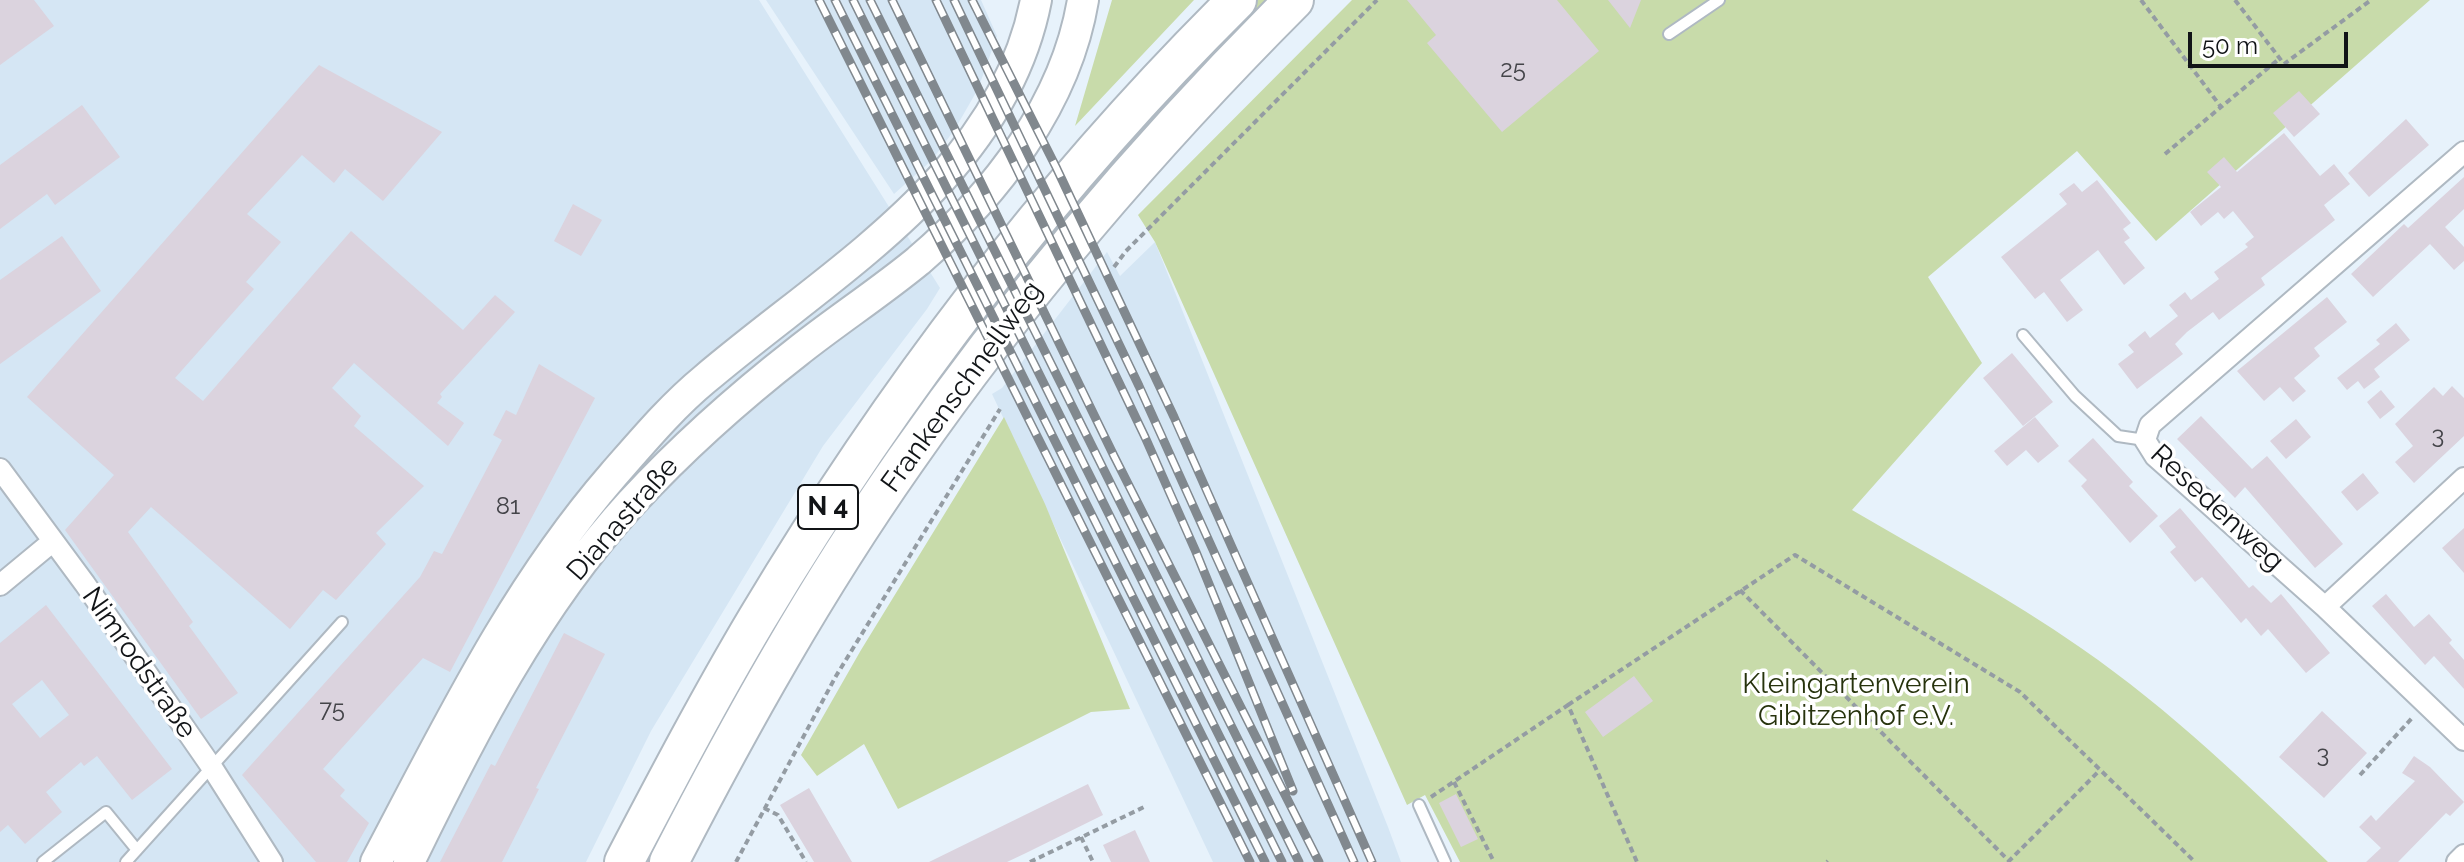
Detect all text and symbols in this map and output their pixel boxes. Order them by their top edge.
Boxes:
scale bar [2192,16,2352,66]
text: 50 m [2202,31,2258,60]
house number: 25 [1500,56,1526,84]
street label: Frankenschnellweg [874,275,1050,499]
house number: 3 [2432,422,2444,450]
street label: Resedenweg [2143,438,2291,578]
street label: Dianastraße [560,450,686,588]
road number: N 4 [798,485,858,529]
house number: 81 [496,493,520,521]
street label: Nimrodstraße [75,581,203,745]
park label: Kleingartenverein Gibitzenhof e.V. [1742,668,1970,734]
house number: 75 [319,696,345,724]
house number: 3 [2317,741,2329,769]

